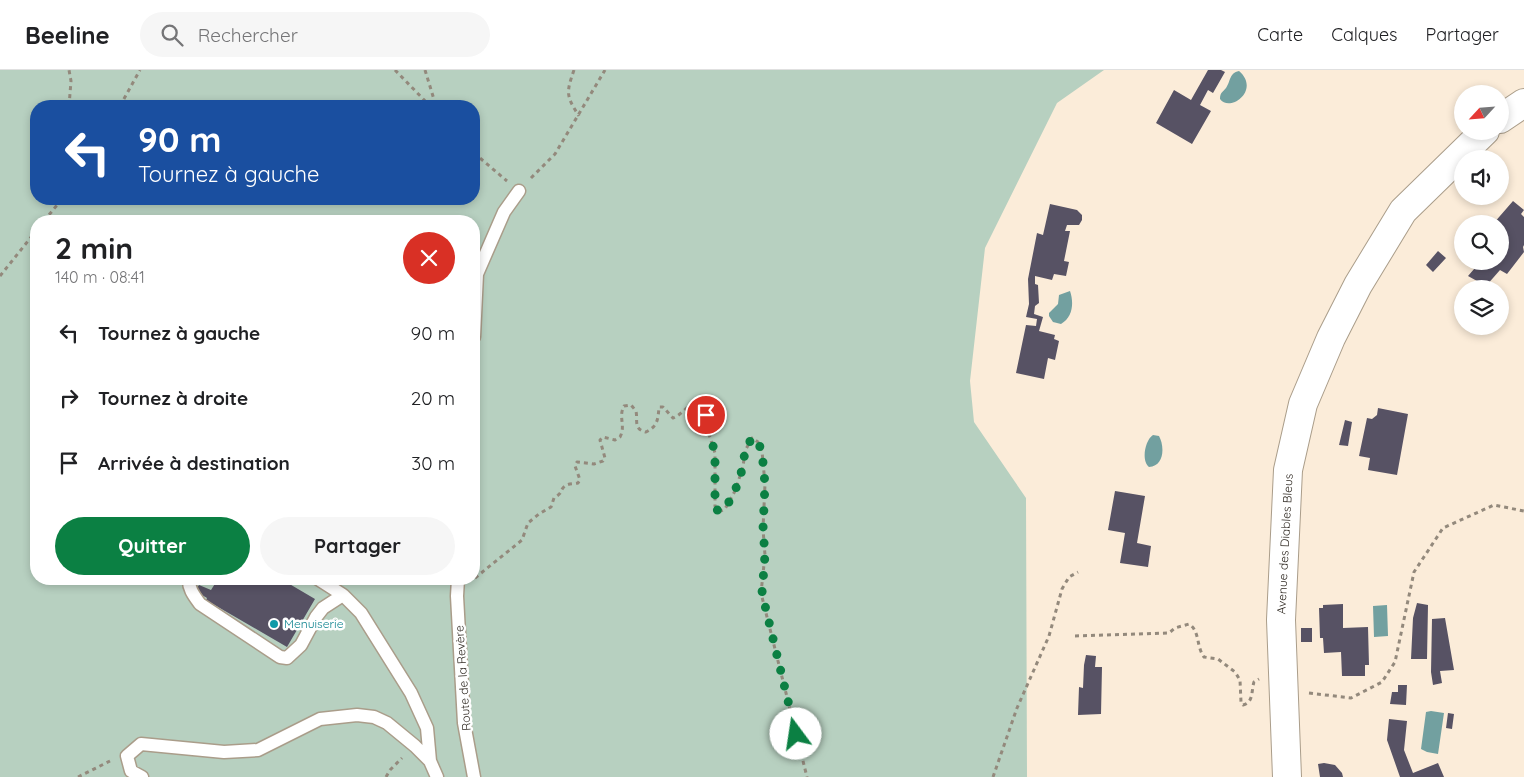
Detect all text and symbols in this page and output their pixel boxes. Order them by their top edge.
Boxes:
search box [140,12,490,57]
text: Beeline [25,20,110,50]
icon: search [158,21,186,49]
text: Rechercher [198,23,298,47]
text: Carte [1257,23,1303,46]
text: Calques [1331,23,1398,46]
text: Partager [1426,23,1499,46]
north arrow [1454,85,1509,140]
map controls [1454,85,1509,335]
text: 90 m [138,117,221,161]
icon: left [55,120,120,185]
button: sound [1454,150,1509,205]
text: Tournez à gauche [138,160,320,188]
button: search [1454,215,1509,270]
text: 2 min [55,229,133,267]
button: close [403,232,455,284]
text: 140 m · 08:41 [55,267,145,287]
button: layers [1454,280,1509,335]
icon: left [55,319,83,347]
text: Tournez à gauche [98,321,260,345]
text: 90 m [411,321,455,345]
icon: right [55,384,83,412]
text: Tournez à droite [98,386,248,410]
text: 20 m [411,386,455,410]
pin [685,394,727,436]
icon: arrive [692,401,720,429]
icon: arrive [55,449,83,477]
text: Arrivée à destination [98,451,290,475]
text: 30 m [411,451,455,475]
street label: Avenue des Diables Bleus [1273,473,1296,615]
button: Quitter [55,517,250,575]
button: Partager [260,517,455,575]
place label: Menuiserie [284,616,344,631]
marker: Menuiserie [268,618,280,630]
street label: Route de la Revère [451,625,474,731]
position arrow [769,707,821,759]

